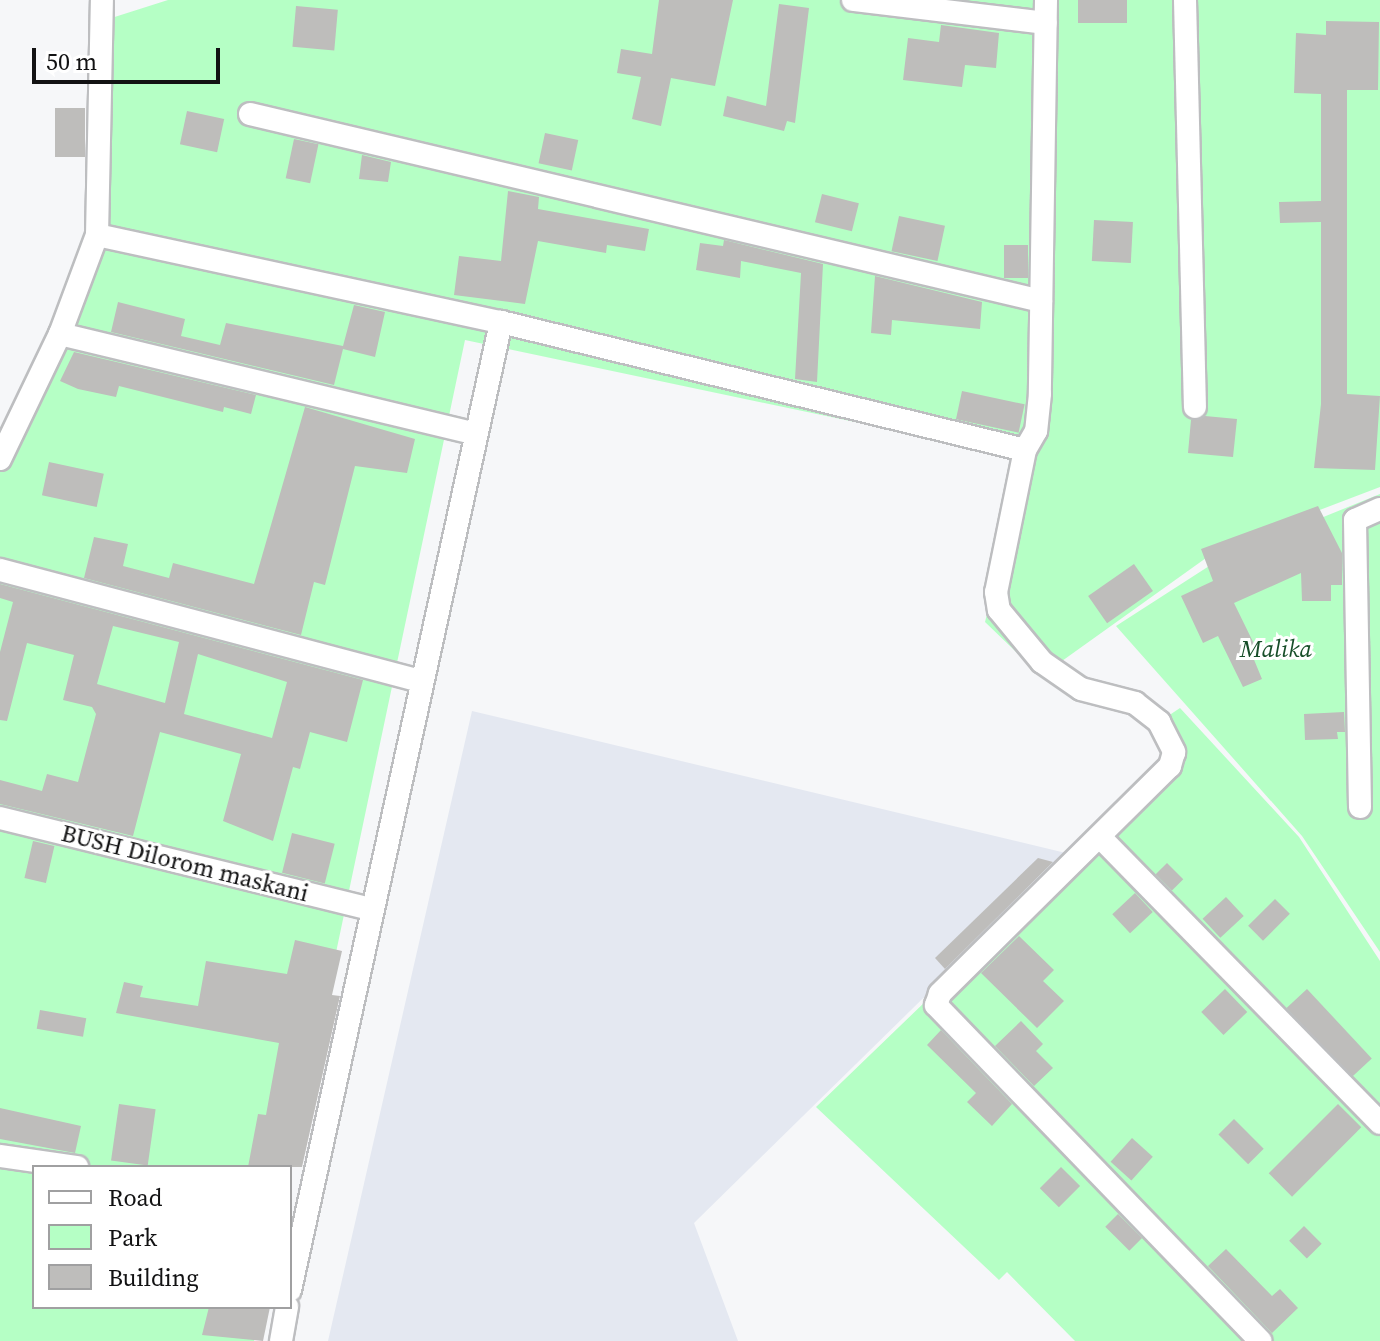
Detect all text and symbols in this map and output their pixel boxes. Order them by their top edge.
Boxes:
scale bar [36,32,224,82]
text: 50 m [46,45,97,78]
park label: Malika [1240,635,1312,663]
street label: BUSH Dilorom maskani [58,818,312,908]
legend [32,1165,292,1309]
text: Road [108,1181,162,1214]
text: Park [108,1221,157,1254]
text: Building [108,1261,199,1294]

